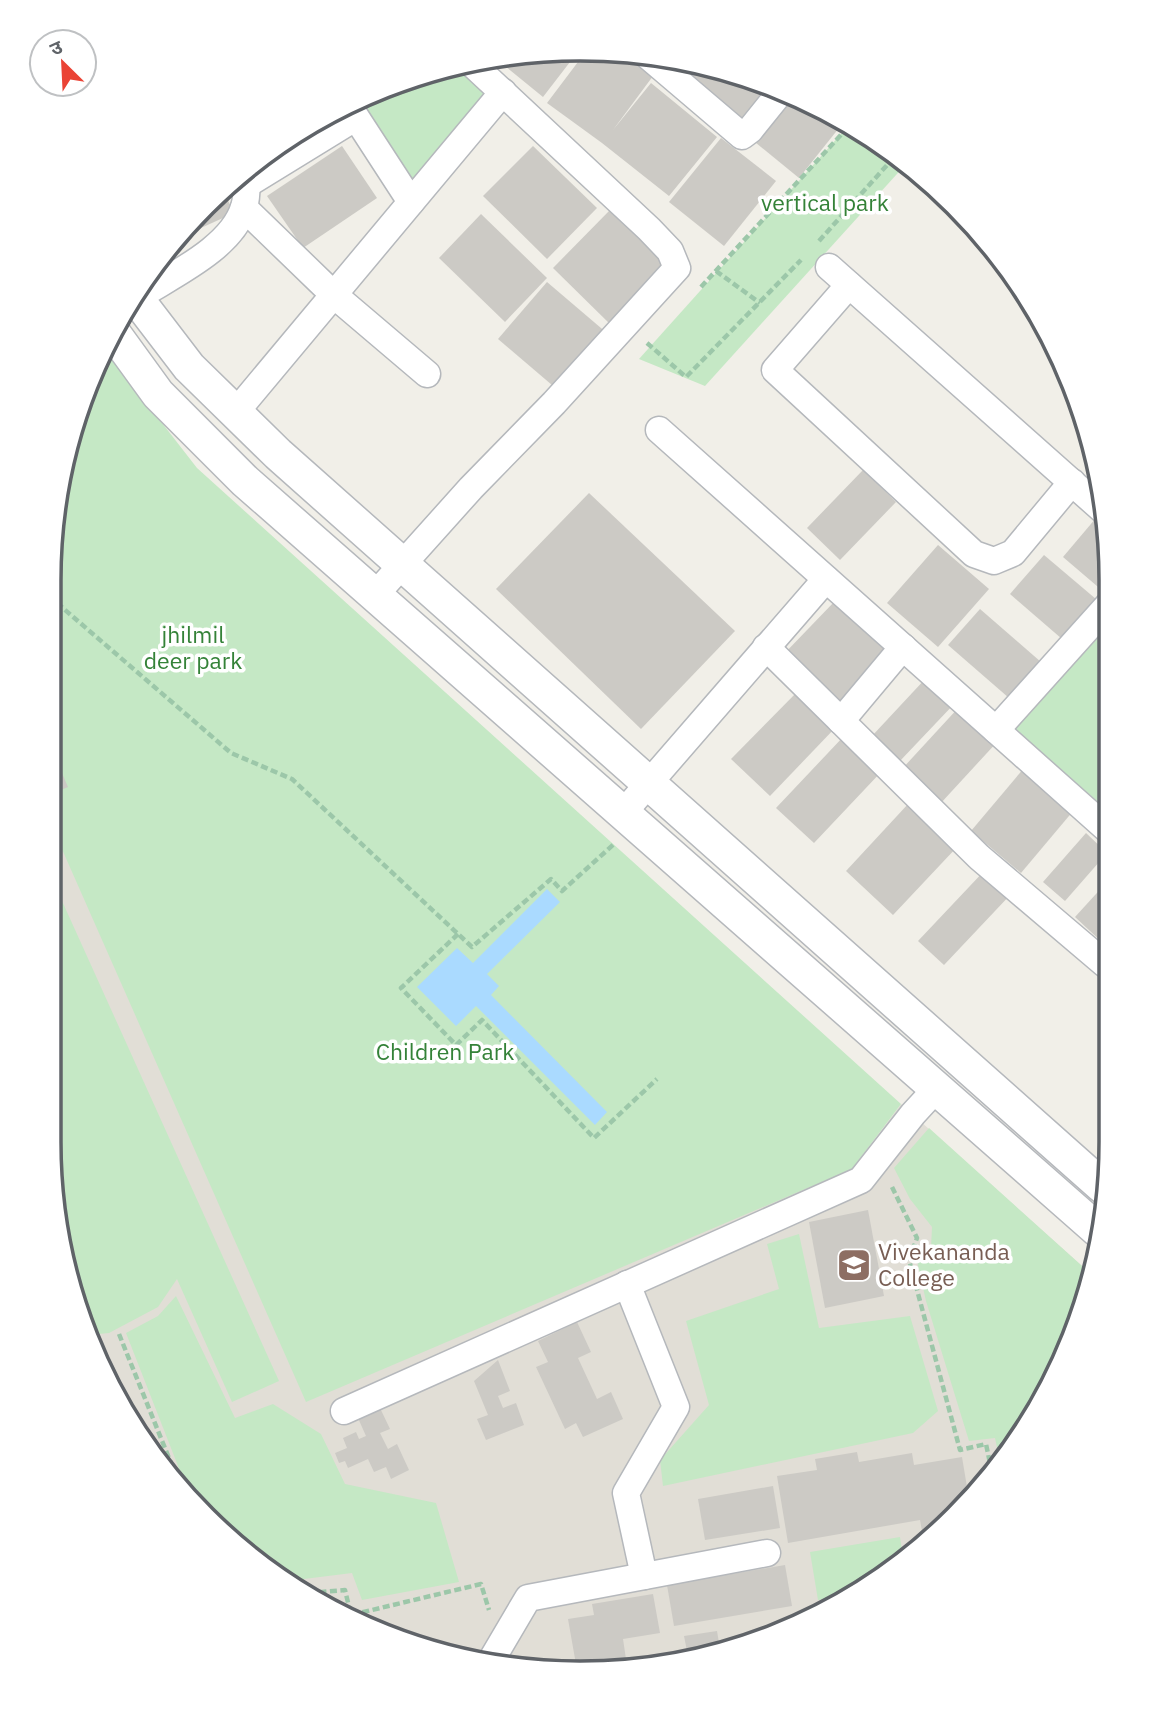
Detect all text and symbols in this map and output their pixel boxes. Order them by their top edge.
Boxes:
north arrow [28,28,98,98]
text: उ [46,34,67,61]
park label: vertical park [761,187,889,217]
park label: jhilmil deer park [144,619,242,675]
park label: Children Park [376,1036,514,1066]
place label: Vivekananda College [878,1236,1010,1292]
school or university icon: Vivekananda College [835,1246,873,1284]

